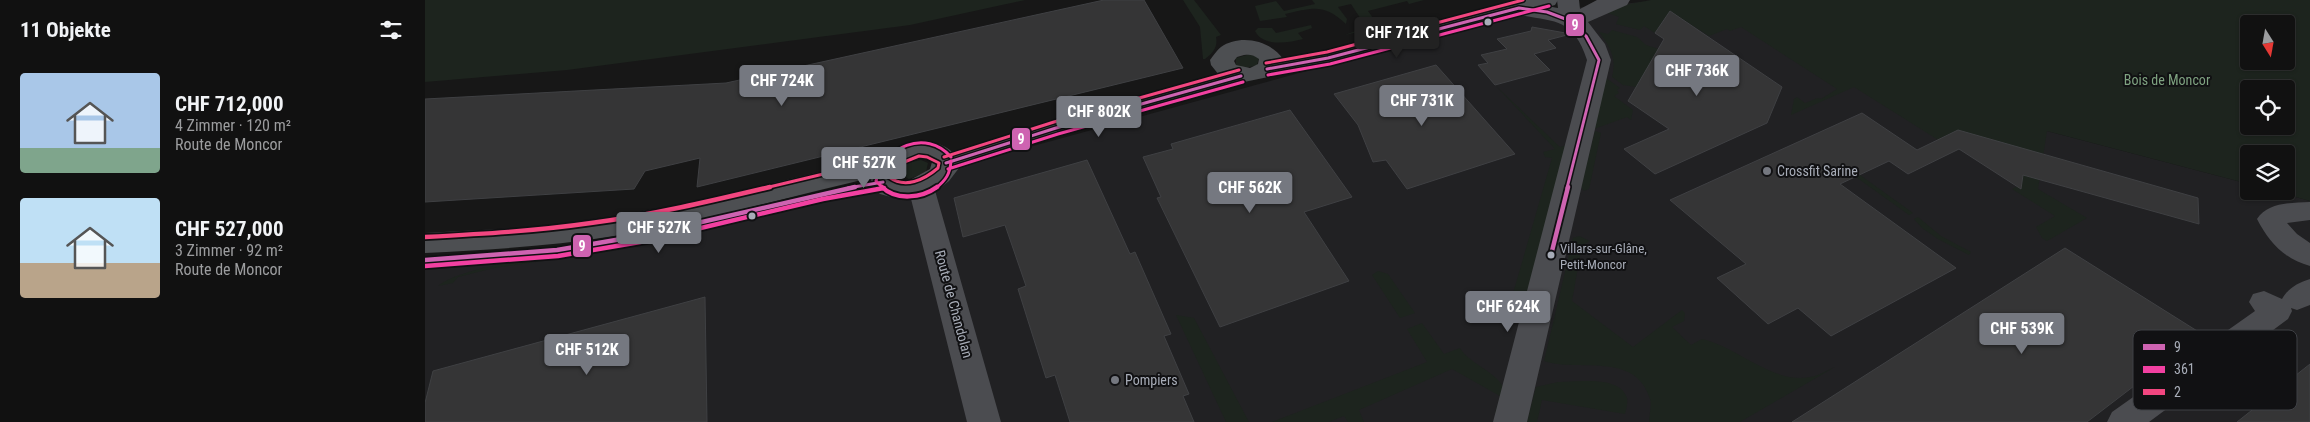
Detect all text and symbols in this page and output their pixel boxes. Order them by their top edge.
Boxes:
line badge: 9 [1565,13,1585,37]
north arrow [2240,15,2295,70]
map controls [2240,15,2295,200]
icon: filters [377,16,405,44]
pin: CHF 712K [1345,17,1449,59]
unlabelled marker [1483,17,1493,27]
text: 9 [1571,17,1579,33]
text: 11 Objekte [20,18,111,42]
text: CHF 712K [1365,23,1429,42]
pin: CHF 736K [1645,54,1749,97]
text: CHF 736K [1665,61,1729,80]
pin: CHF 724K [730,64,834,107]
text: CHF 724K [750,71,814,90]
park label: Bois de Moncor [2124,72,2210,88]
button: locate [2240,80,2295,135]
pin: CHF 731K [1370,84,1474,127]
text: CHF 731K [1390,91,1454,110]
text: CHF 712,000 [175,92,284,116]
icon: home [60,93,120,153]
pin: CHF 802K [1047,96,1151,138]
text: CHF 802K [1067,102,1131,121]
text: 4 Zimmer · 120 m² [175,116,291,135]
line badge: 9 [1011,127,1031,151]
text: 9 [1017,131,1025,147]
text: Route de Moncor [175,135,282,154]
button: layers [2240,145,2295,200]
pin: CHF 527K [812,146,916,189]
text: CHF 527K [832,153,896,172]
place label: Crossfit Sarine [1777,163,1858,179]
marker: Crossfit Sarine [1761,165,1773,177]
pin: CHF 562K [1198,172,1302,214]
text: CHF 562K [1218,178,1282,197]
unlabelled marker [747,211,757,221]
pin: CHF 527K [607,212,711,254]
text: CHF 527,000 [175,217,284,241]
icon: home [60,218,120,278]
text: CHF 527K [627,218,691,237]
line badge: 9 [572,234,592,258]
text: 9 [578,238,586,254]
text: 3 Zimmer · 92 m² [175,241,283,260]
place label: Villars-sur-Glâne, Petit-Moncor [1560,241,1647,272]
street label: Route de Chandolan [932,248,976,360]
marker: Villars-sur-Glâne, Petit-Moncor [1546,250,1556,260]
text: Route de Moncor [175,260,282,279]
pin: CHF 624K [1456,290,1560,333]
text: CHF 624K [1476,297,1540,316]
pin: CHF 539K [1970,312,2074,355]
text: CHF 539K [1990,319,2054,338]
legend [2133,330,2297,410]
pin: CHF 512K [535,334,639,376]
text: 9 [2174,339,2181,355]
text: CHF 512K [555,340,619,359]
text: 361 [2174,361,2195,377]
place label: Pompiers [1125,372,1178,388]
marker: Pompiers [1109,374,1121,386]
text: 2 [2174,384,2181,400]

